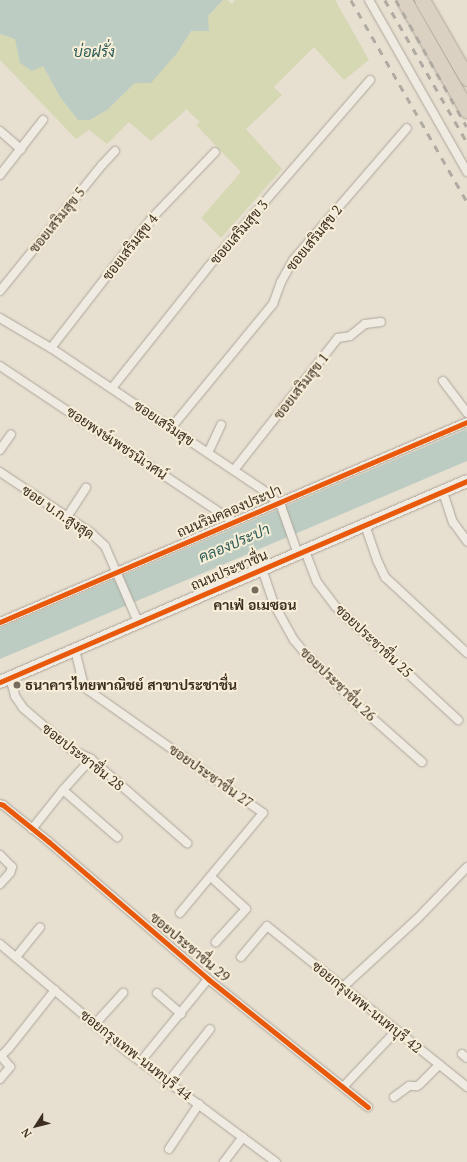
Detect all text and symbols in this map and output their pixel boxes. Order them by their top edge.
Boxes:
water label: บ่อฝรั่ง [73,43,115,61]
street label: ซอยเสริมสุข 5 [25,184,89,256]
street label: ซอยเสริมสุข 3 [206,196,272,268]
street label: ซอยเสริมสุข 2 [282,202,346,274]
street label: ซอยเสริมสุข 4 [99,210,161,284]
street label: ซอยเสริมสุข 1 [270,349,332,423]
street label: ซอยเสริมสุข [131,397,197,449]
street label: ซอยพงษ์เพชรนิเวศน์ [63,403,171,483]
street label: ถนนริมคลองประปา [174,481,284,541]
street label: ซอย บ.ก.สูงสุด [18,482,98,542]
water label: คลองประปา [196,520,272,566]
street label: ถนนประชาชื่น [188,546,270,594]
marker: คาเฟ่ อเมซอน [250,585,260,595]
place label: คาเฟ่ อเมซอน [213,597,297,613]
street label: ซอยประชาชื่น 25 [332,601,416,681]
street label: ซอยประชาชื่น 26 [296,643,380,725]
place label: ธนาคารไทยพาณิชย์ สาขาประชาชื่น [25,677,237,693]
marker: ธนาคารไทยพาณิชย์ สาขาประชาชื่น [12,680,22,690]
street label: ซอยประชาชื่น 28 [39,720,127,794]
street label: ซอยประชาชื่น 27 [166,741,256,811]
street label: ซอยประชาชื่น 29 [147,909,233,985]
street label: ซอยกรุงเทพ-นนทบุรี 42 [309,957,425,1057]
street label: ซอยกรุงเทพ-นนทบุรี 44 [77,1006,195,1104]
north arrow [16,1106,56,1146]
text: N [18,1126,34,1141]

